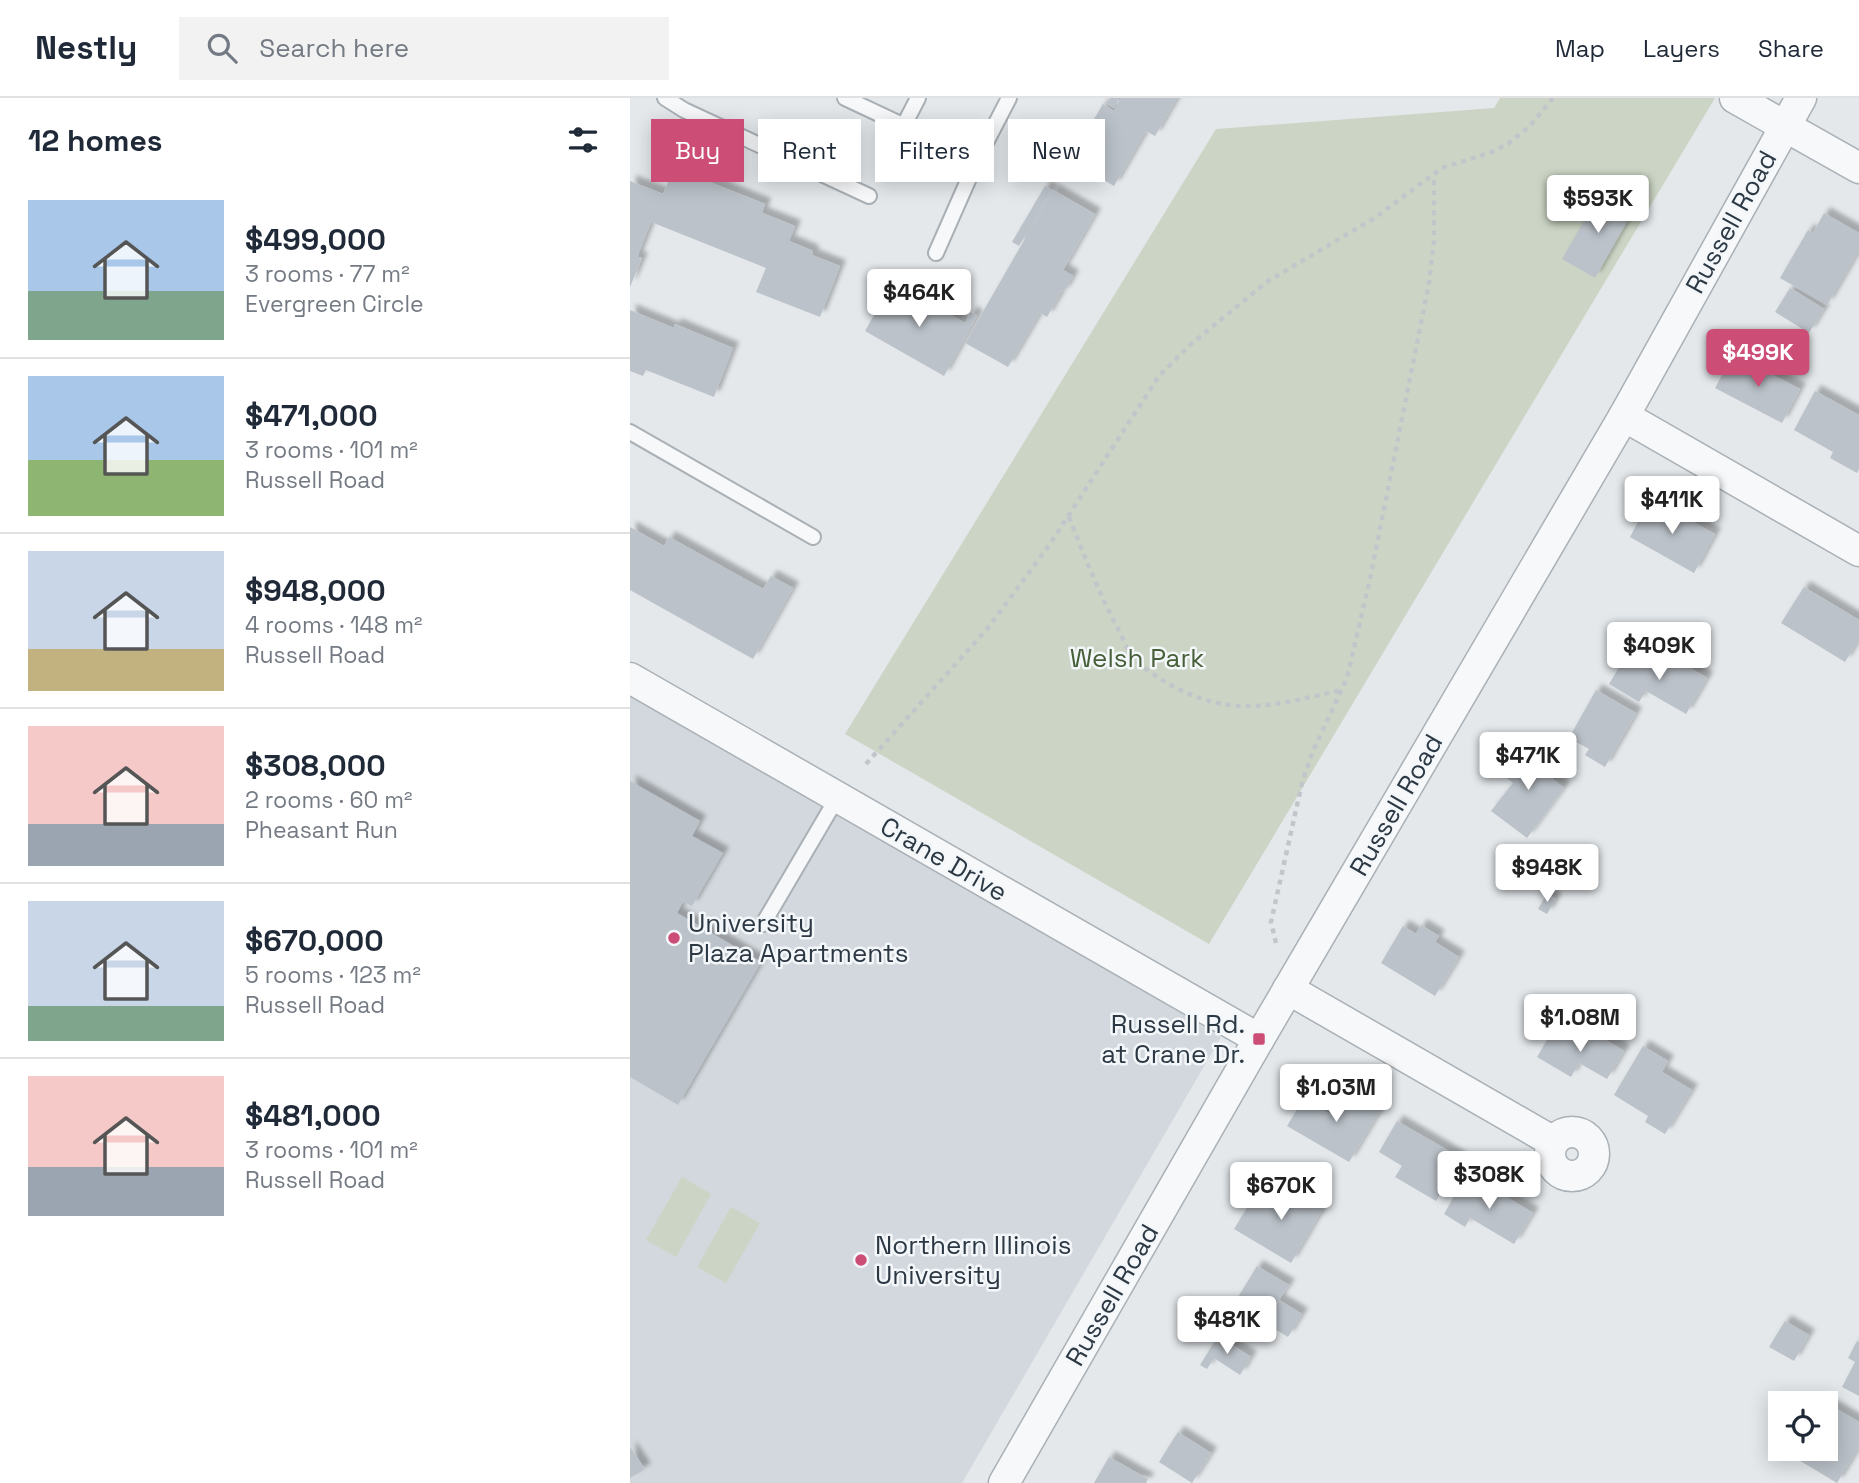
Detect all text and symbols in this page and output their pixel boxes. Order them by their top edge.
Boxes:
search box [179,17,669,80]
text: Nestly [35,27,137,69]
icon: search [203,29,241,67]
text: Search here [259,31,409,65]
text: Map [1555,33,1605,64]
text: Layers [1643,33,1720,64]
text: Share [1758,33,1824,64]
chip: Buy [651,119,744,182]
chip: Rent [758,119,861,182]
chip: Filters [875,119,994,182]
chip: New [1008,119,1105,182]
text: 12 homes [28,121,163,160]
icon: filters [564,121,602,159]
street label: Russell Road [1678,145,1784,299]
pin: $593K [1549,176,1647,235]
text: $593K [1563,183,1633,213]
text: $499,000 [245,220,386,259]
icon: home [84,228,168,312]
text: 3 rooms · 77 m² [245,259,410,289]
pin: $464K [870,270,968,329]
text: $464K [883,277,955,307]
text: Evergreen Circle [245,289,424,319]
pin: $499K [1709,330,1807,389]
text: $499K [1722,337,1794,367]
text: $471,000 [245,396,378,435]
icon: home [84,404,168,488]
text: 3 rooms · 101 m² [245,435,418,465]
text: Russell Road [245,465,385,495]
pin: $411K [1623,476,1721,536]
text: $411K [1641,484,1703,514]
text: $948,000 [245,571,386,610]
icon: home [84,579,168,663]
text: 4 rooms · 148 m² [245,610,422,640]
pin: $409K [1610,622,1708,682]
text: $409K [1623,630,1695,660]
text: Russell Road [245,640,385,670]
park label: Welsh Park [1070,641,1204,675]
street label: Russell Road [1342,728,1450,882]
pin: $471K [1479,732,1577,792]
text: $471K [1496,740,1560,770]
text: $308,000 [245,746,386,785]
icon: home [84,754,168,838]
text: 2 rooms · 60 m² [245,785,412,815]
street label: Crane Drive [874,809,1014,909]
text: Pheasant Run [245,815,398,845]
pin: $948K [1498,844,1596,904]
text: $948K [1512,852,1582,882]
place label: University Plaza Apartments [688,906,909,970]
text: $670,000 [245,921,384,960]
icon: home [84,929,168,1013]
marker: University Plaza Apartments [666,930,682,946]
text: 5 rooms · 123 m² [245,960,421,990]
text: Russell Road [245,990,385,1020]
pin: $1.08M [1523,995,1637,1054]
text: $1.08M [1540,1002,1620,1032]
place label: Russell Rd. at Crane Dr. [1101,1007,1245,1071]
marker: Russell Rd. at Crane Dr. [1251,1031,1267,1047]
pin: $1.03M [1279,1065,1393,1124]
text: $1.03M [1296,1072,1376,1102]
text: $481,000 [245,1096,381,1135]
icon: home [84,1104,168,1188]
text: 3 rooms · 101 m² [245,1135,418,1165]
pin: $308K [1440,1152,1538,1211]
text: $308K [1453,1159,1525,1189]
pin: $670K [1232,1162,1330,1222]
text: Russell Road [245,1165,385,1195]
text: $670K [1246,1170,1316,1200]
street label: Russell Road [1058,1218,1166,1372]
place label: Northern Illinois University [875,1228,1071,1292]
marker: Northern Illinois University [853,1252,869,1268]
pin: $481K [1178,1296,1276,1356]
text: $481K [1193,1304,1261,1334]
map controls [1768,1391,1838,1461]
button: locate [1768,1391,1838,1461]

